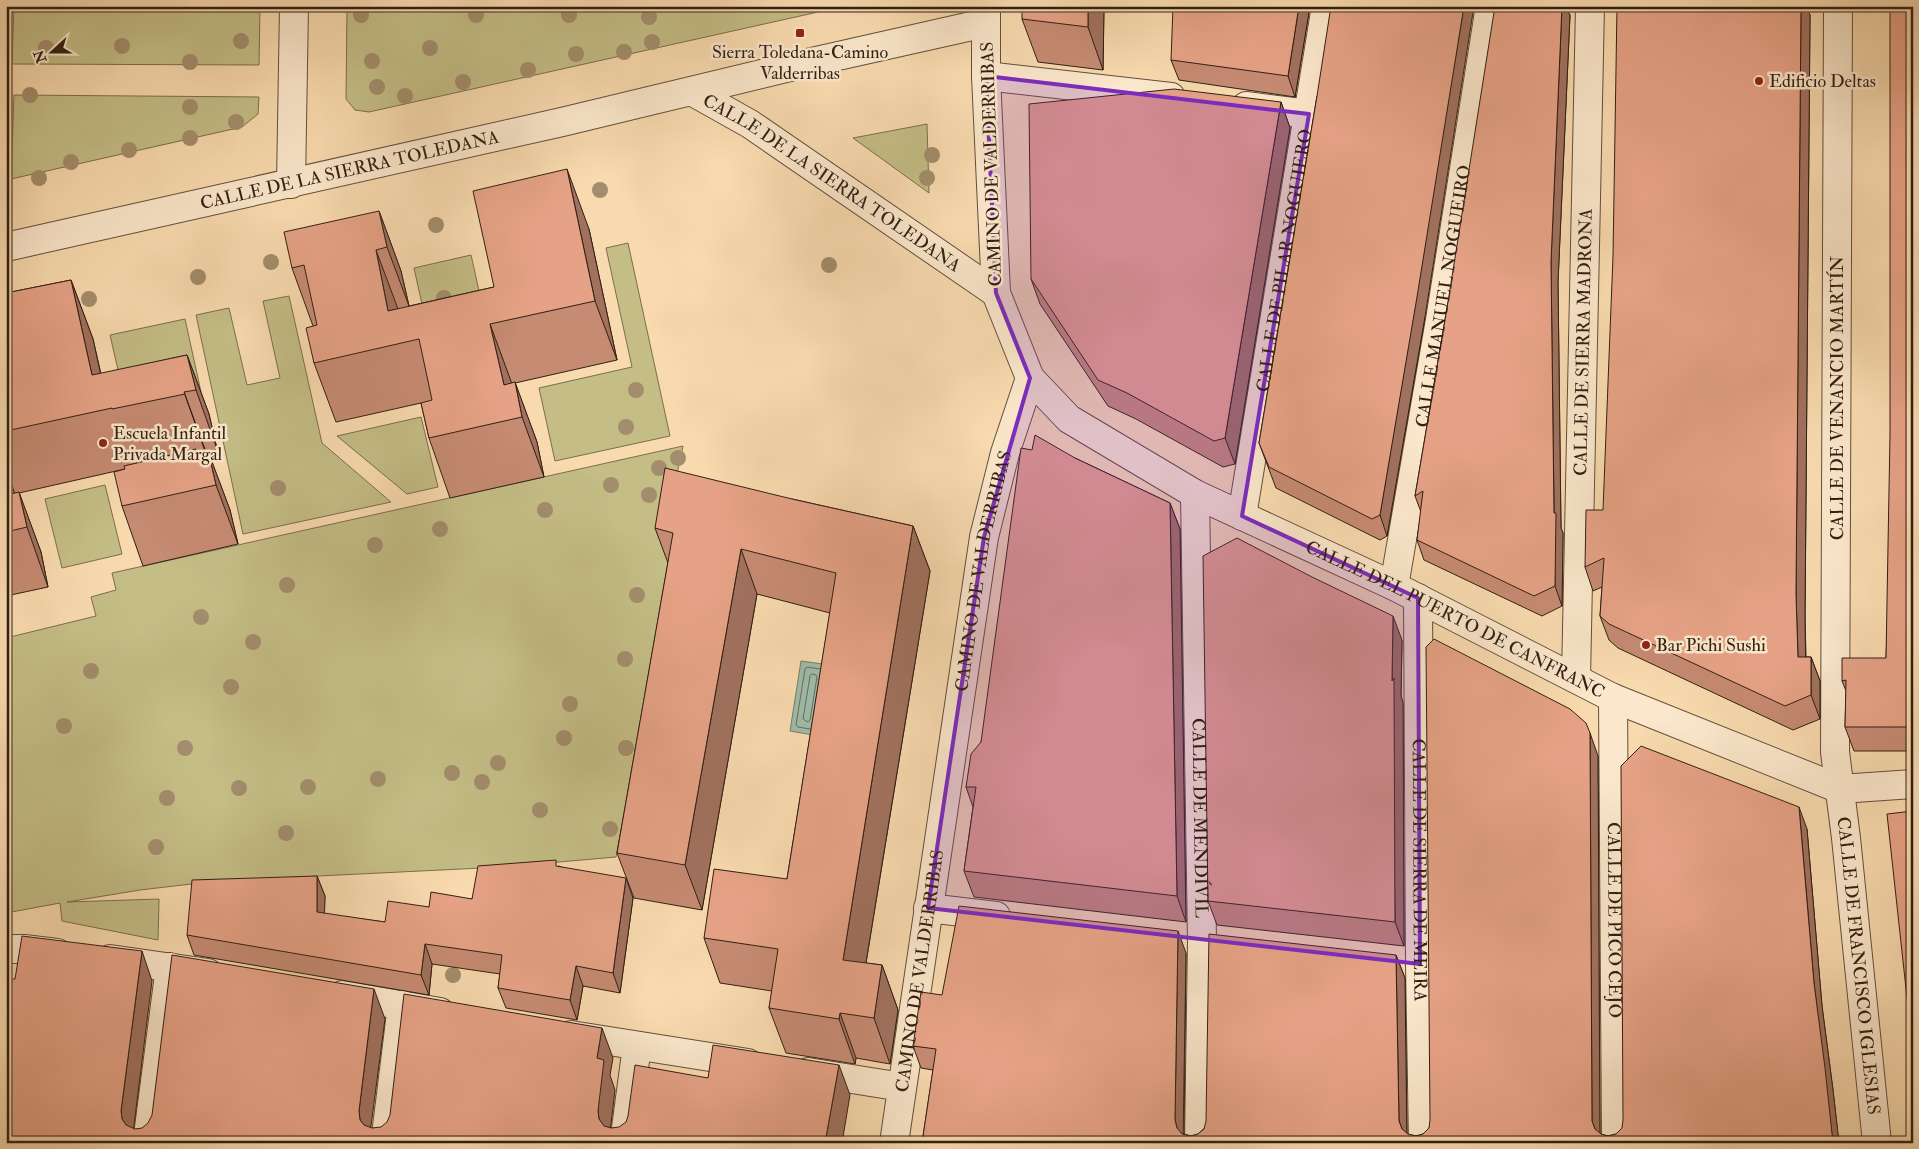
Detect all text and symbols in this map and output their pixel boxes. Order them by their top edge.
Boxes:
marker: Sierra Toledana-Camino Valderribas [794,27,806,39]
north arrow [28,28,78,78]
place label: Sierra Toledana-Camino Valderribas [712,41,888,85]
street label: CAMINO DE VALDERRIBAS [976,41,1007,287]
text: N [30,47,51,66]
place label: Edificio Deltas [1769,70,1876,93]
marker: Edificio Deltas [1753,75,1765,87]
street label: CALLE DE LA SIERRA TOLEDANA [699,89,966,278]
street label: CALLE DE LA SIERRA TOLEDANA [198,125,502,215]
street label: CALLE DE PILAR NOGUIERO [1252,127,1318,394]
street label: CALLE MANUEL NOGUEIRO [1411,163,1477,429]
street label: CALLE DE SIERRA MADRONA [1569,208,1598,476]
street label: CALLE DE VENANCIO MARTÍN [1826,256,1849,540]
place label: Escuela Infantil Privada Margal [113,422,227,466]
marker: Escuela Infantil Privada Margal [97,437,109,449]
street label: CAMINO DE VALDERRIBAS [950,448,1017,693]
street label: CALLE DEL PUERTO DE CANFRANC [1302,536,1608,704]
place label: Bar Pichi Sushi [1656,634,1766,657]
marker: Bar Pichi Sushi [1640,639,1652,651]
street label: CALLE DE MENDÍVIL [1187,718,1213,918]
street label: CALLE DE SIERRA DE MEIRA [1407,738,1432,1002]
street label: CALLE DE FRANCISCO IGLESIAS [1831,815,1885,1116]
street label: CALLE DE PICO CEJO [1602,822,1626,1018]
street label: CAMINO DE VALDERRIBAS [891,848,949,1094]

